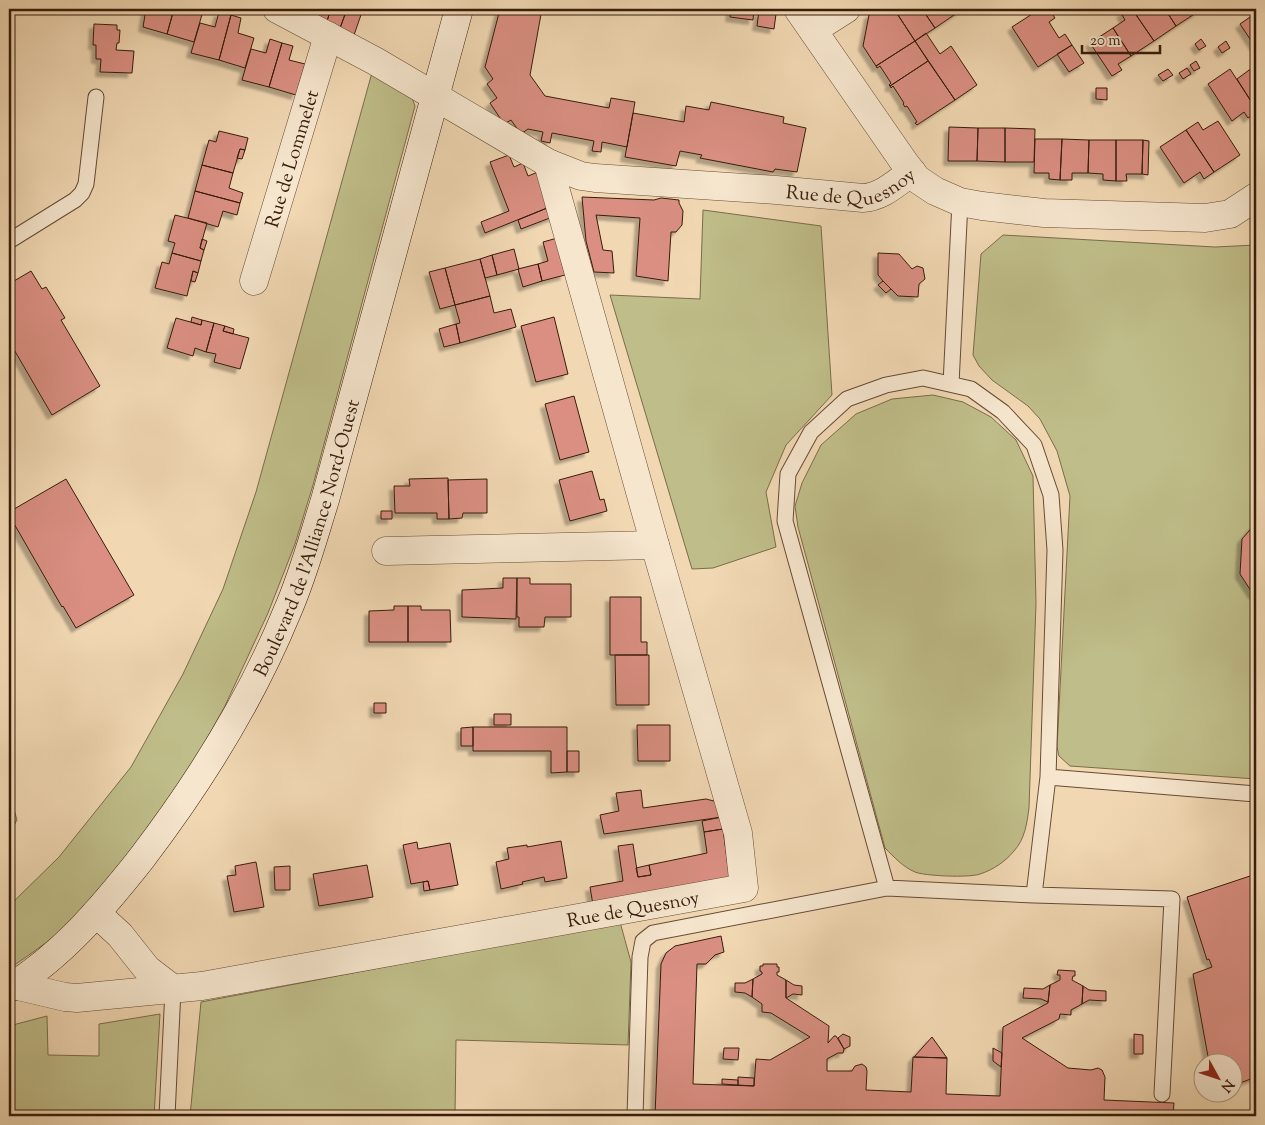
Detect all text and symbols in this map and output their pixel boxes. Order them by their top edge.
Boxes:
scale bar [1082,22,1160,54]
text: 20 m [1090,31,1121,52]
street label: Rue de Lommelet [260,86,327,231]
street label: Rue de Quesnoy [785,162,922,214]
street label: Boulevard de l'Alliance Nord-Ouest [249,396,368,682]
street label: Rue de Quesnoy [565,885,702,936]
north arrow [1192,1052,1242,1102]
text: N [1215,1074,1238,1096]

